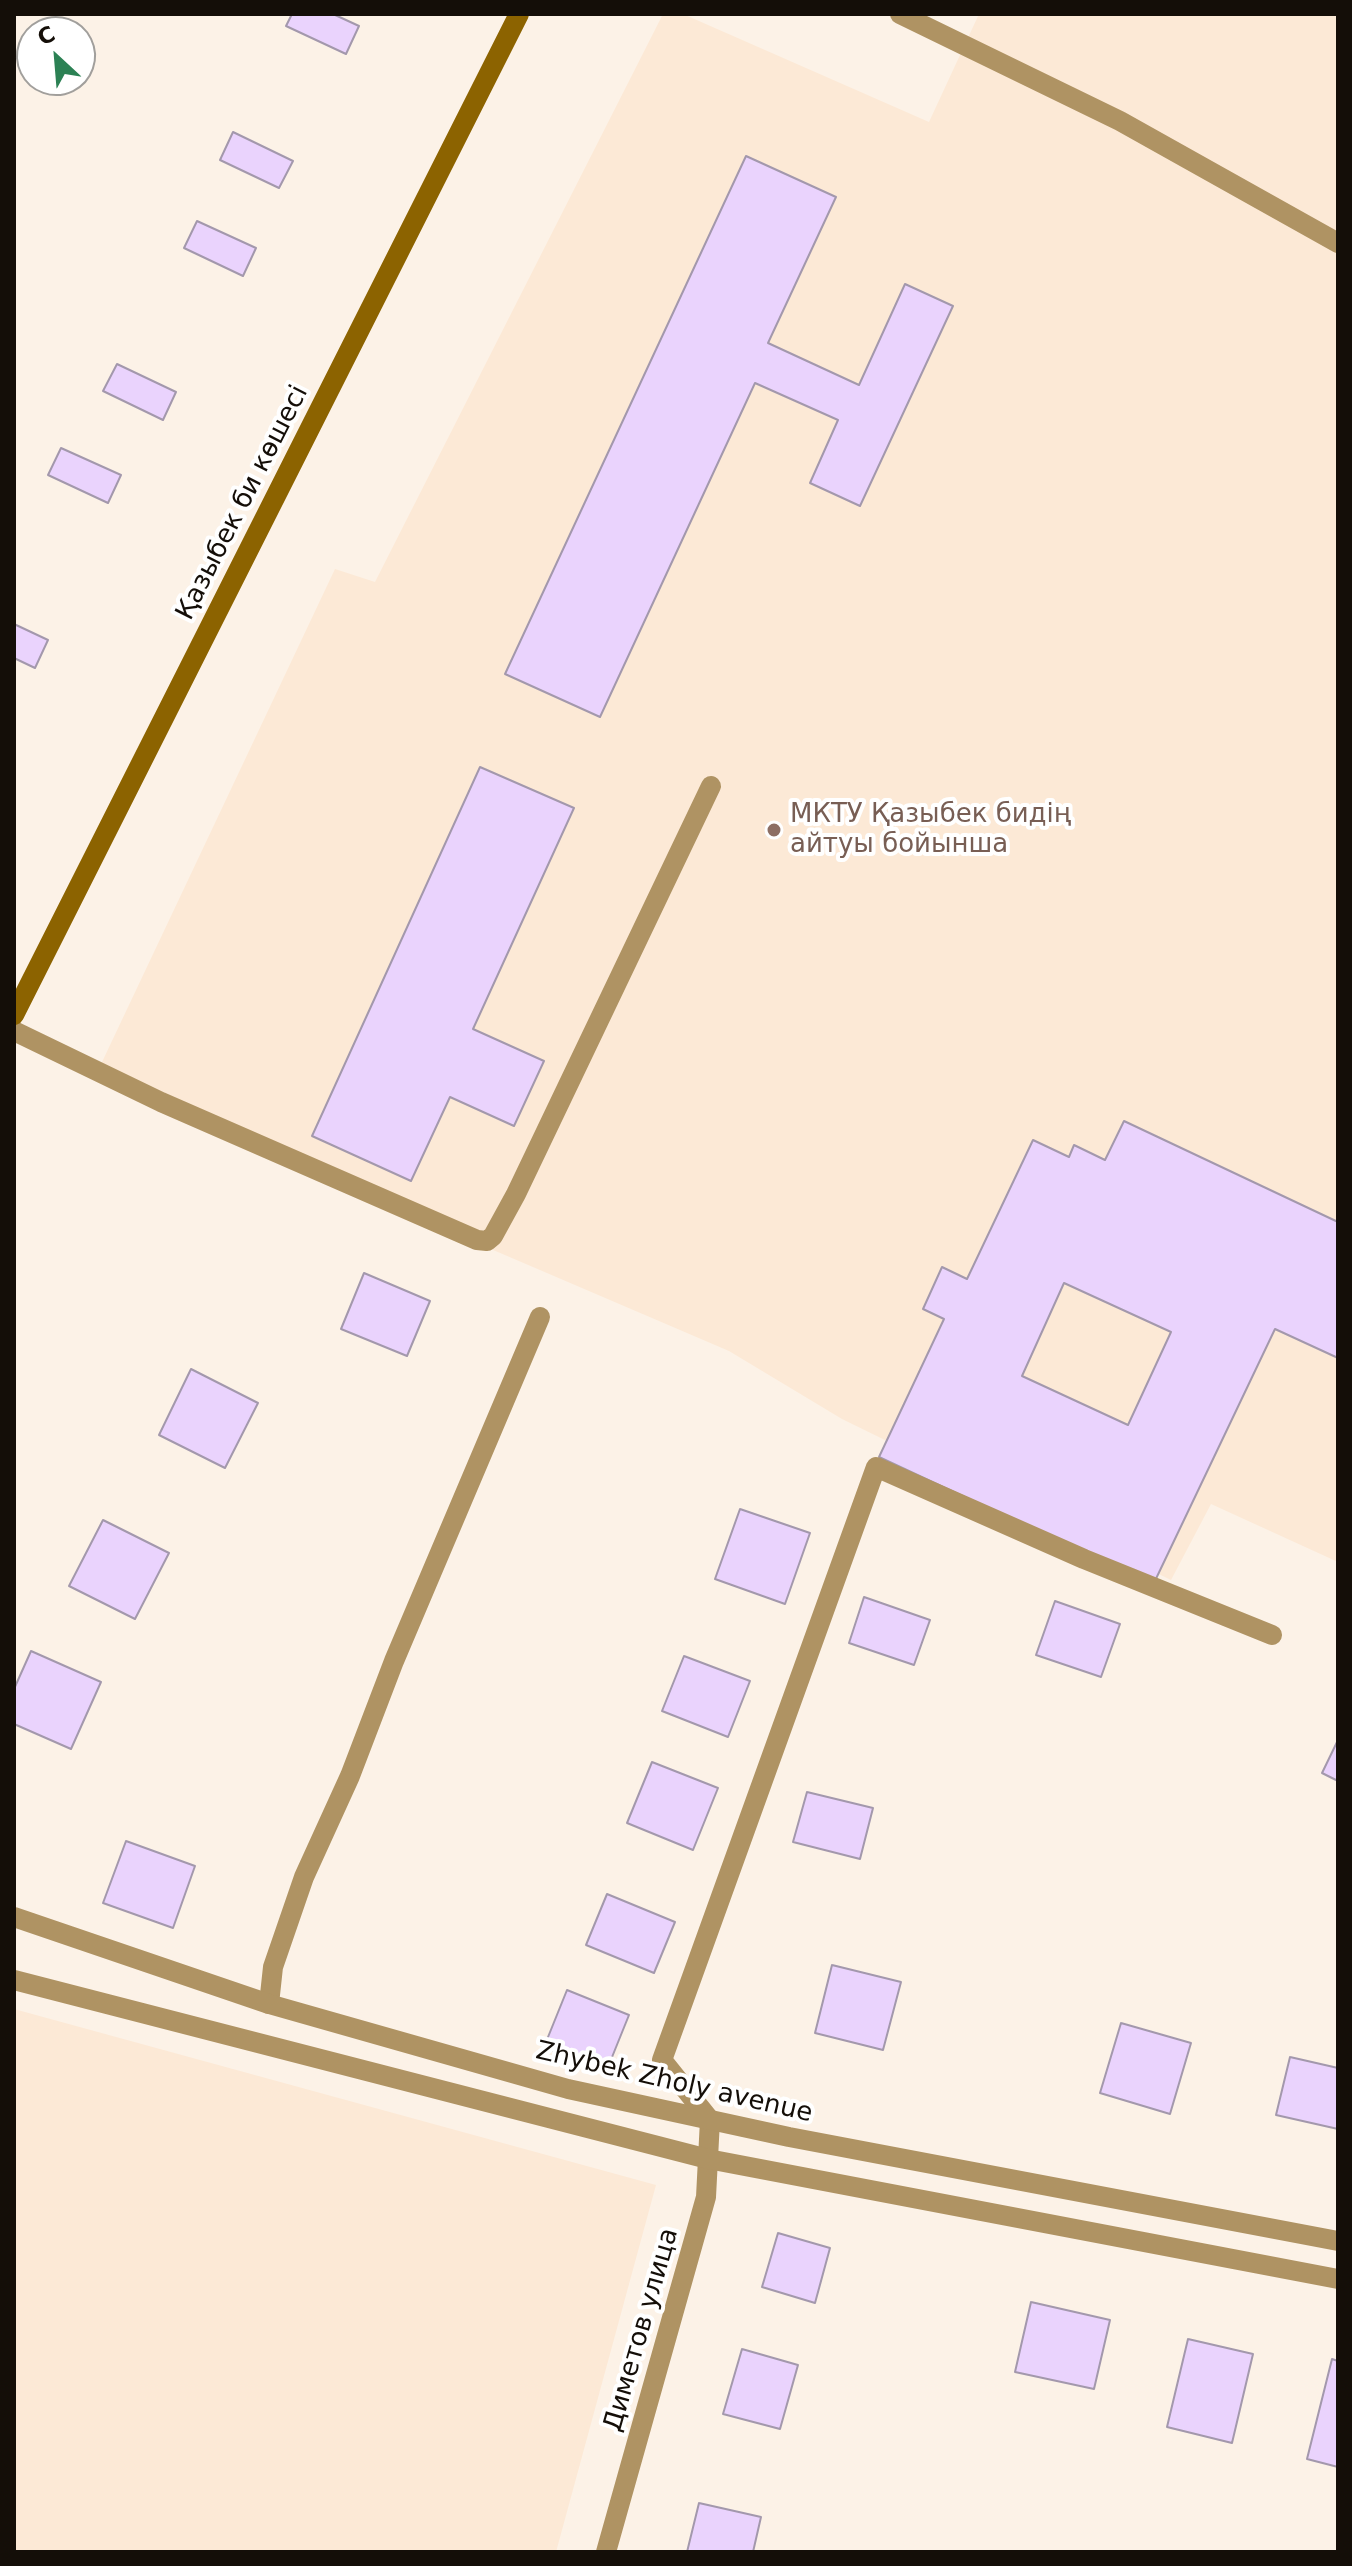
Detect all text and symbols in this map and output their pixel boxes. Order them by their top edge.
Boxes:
north arrow [16,16,96,96]
text: С [33,21,59,51]
street label: Қазыбек би көшесі [170,381,316,625]
place label: МКТУ Қазыбек бидің айтуы бойынша [790,799,1071,860]
marker: МКТУ Қазыбек бидің айтуы бойынша [765,821,783,839]
street label: Zhybek Zholy avenue [533,2036,815,2130]
street label: Диметов улица [598,2225,686,2435]

